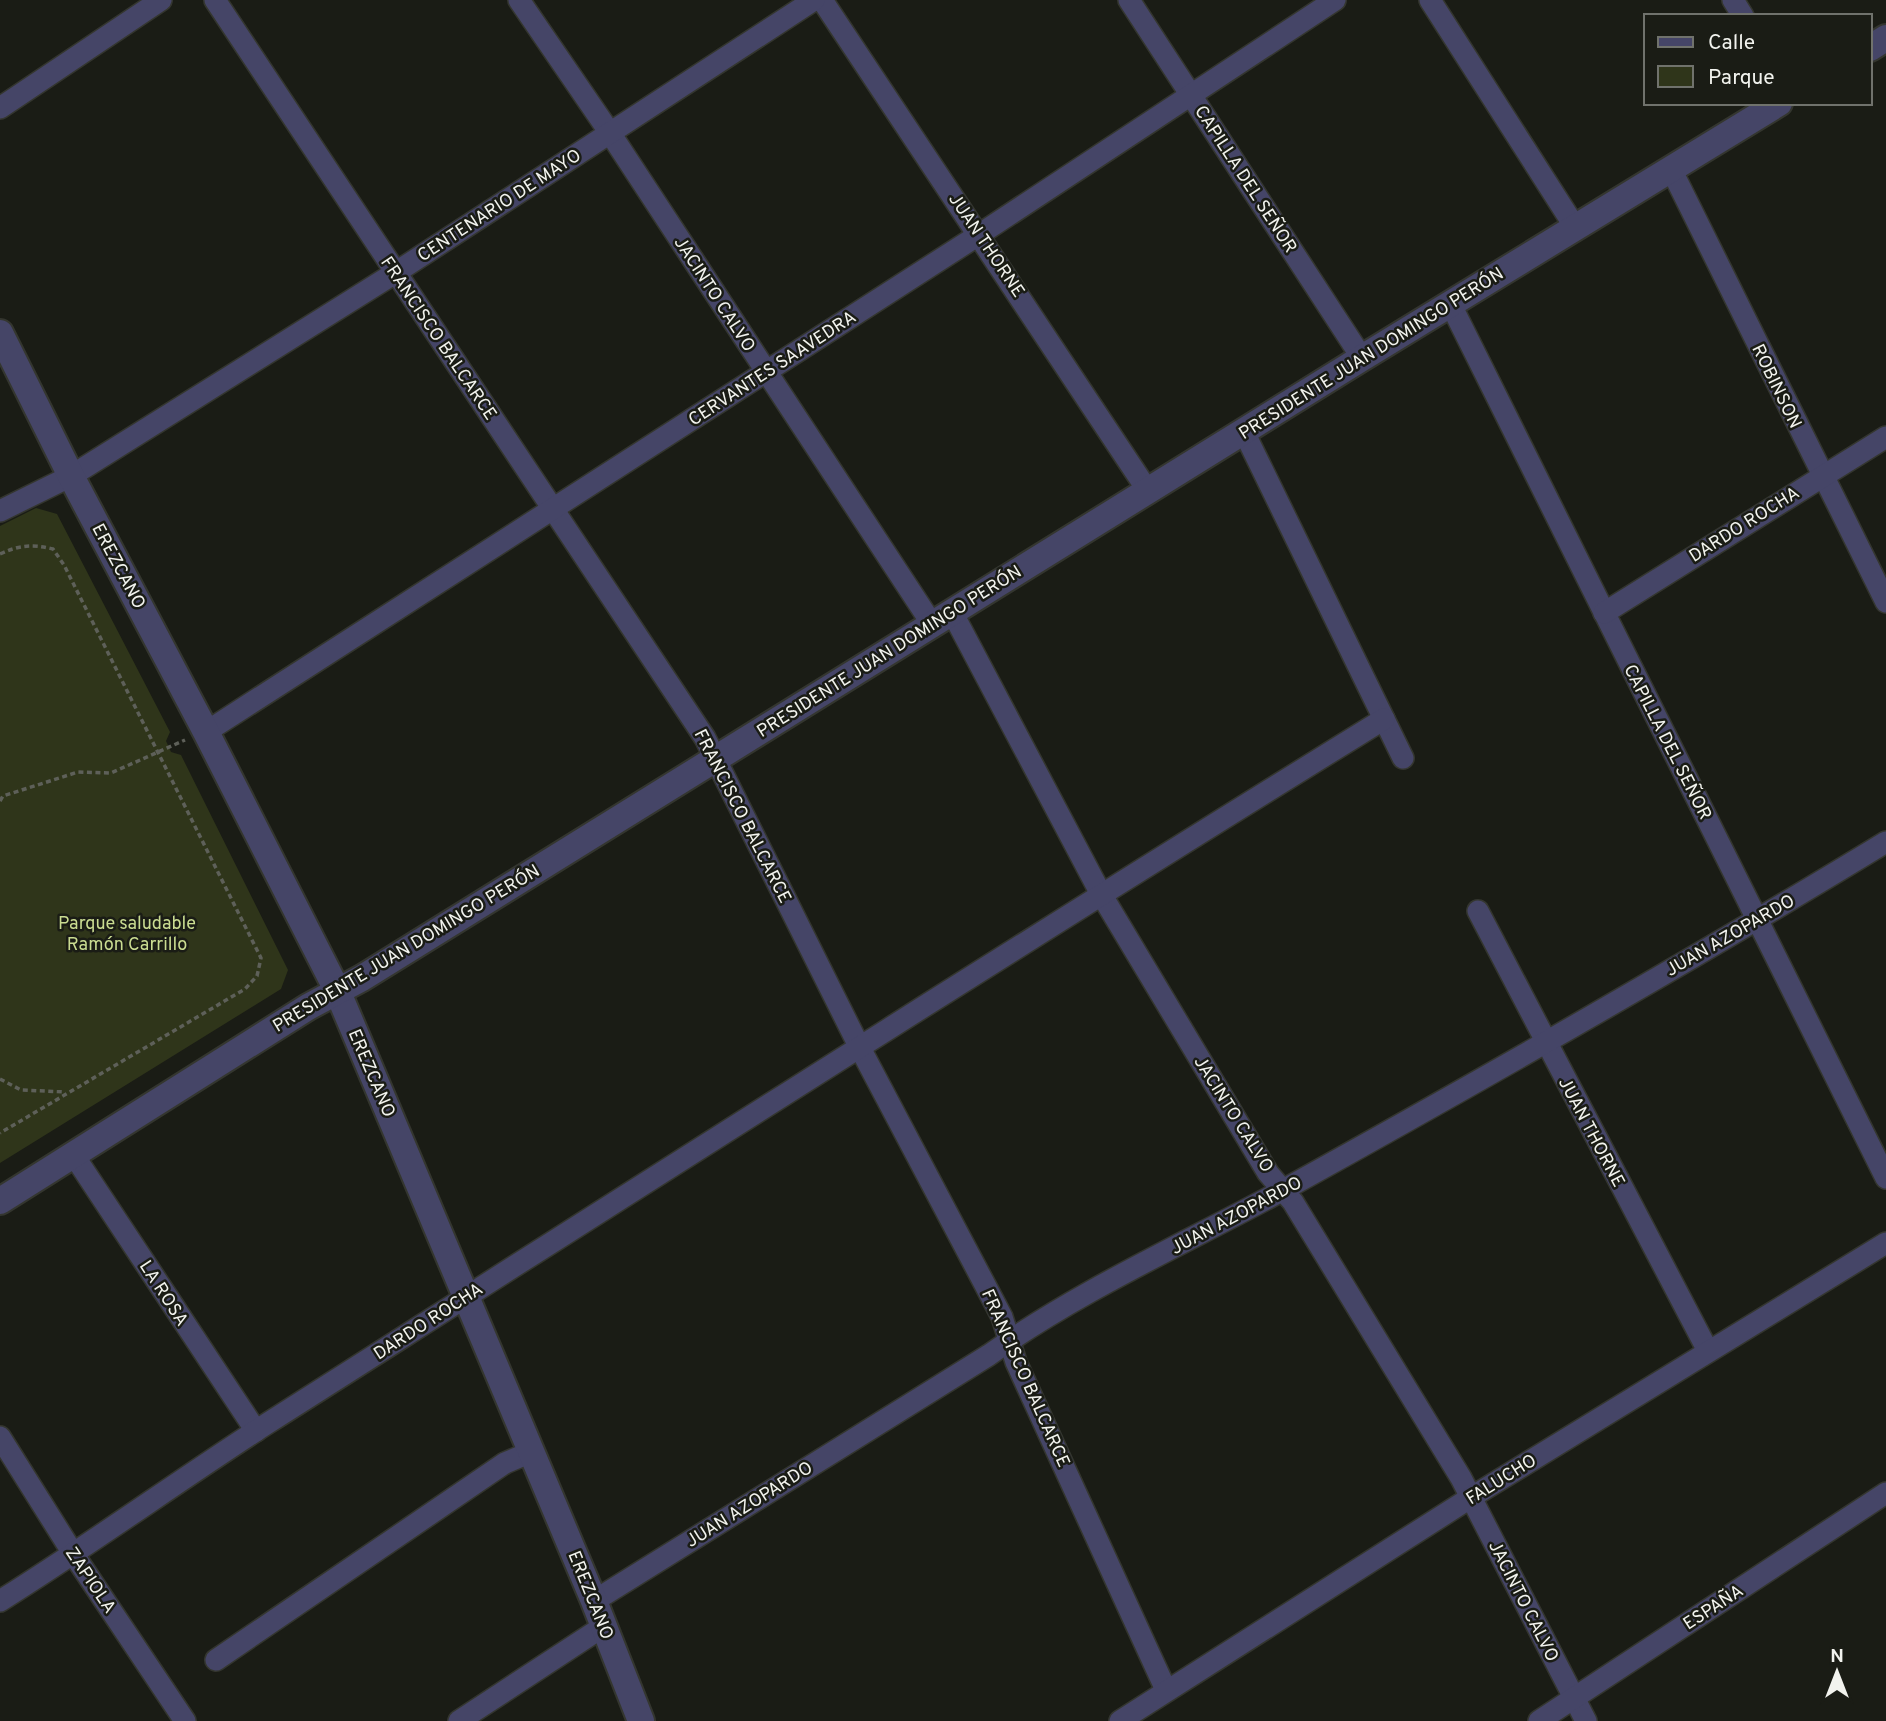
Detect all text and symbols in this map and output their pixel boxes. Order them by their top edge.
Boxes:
legend [1644,14,1872,105]
text: Calle [1708,30,1755,57]
text: Parque [1708,65,1775,92]
street label: CAPILLA DEL SEÑOR [1188,100,1303,258]
street label: CENTENARIO DE MAYO [414,145,586,268]
street label: JUAN THORNE [942,189,1029,302]
street label: JACINTO CALVO [668,233,760,357]
street label: FRANCISCO BALCARCE [374,253,501,425]
street label: PRESIDENTE JUAN DOMINGO PERÓN [1234,261,1508,446]
street label: CERVANTES SAAVEDRA [685,306,861,432]
street label: ROBINSON [1745,341,1806,433]
street label: DARDO ROCHA [1685,482,1804,568]
street label: EREZCANO [86,520,150,613]
street label: PRESIDENTE JUAN DOMINGO PERÓN [752,559,1026,744]
street label: CAPILLA DEL SEÑOR [1617,660,1718,824]
street label: FRANCISCO BALCARCE [688,726,796,908]
street label: PRESIDENTE JUAN DOMINGO PERÓN [268,858,545,1038]
street label: JUAN AZOPARDO [1662,890,1799,983]
park label: Parque saludable Ramón Carrillo [58,913,196,957]
street label: EREZCANO [342,1026,399,1121]
street label: JACINTO CALVO [1188,1052,1278,1177]
street label: JUAN THORNE [1552,1074,1629,1192]
street label: JUAN AZOPARDO [1167,1172,1306,1261]
street label: LA ROSA [133,1257,192,1331]
street label: DARDO ROCHA [370,1278,488,1366]
street label: FRANCISCO BALCARCE [975,1286,1074,1471]
street label: FALUCHO [1462,1450,1541,1511]
street label: JUAN AZOPARDO [682,1457,818,1554]
street label: JACINTO CALVO [1482,1537,1563,1666]
street label: ZAPIOLA [59,1543,120,1619]
street label: EREZCANO [561,1548,618,1643]
street label: ESPAÑA [1678,1579,1748,1636]
north arrow [1802,1637,1872,1707]
text: N [1830,1645,1844,1669]

